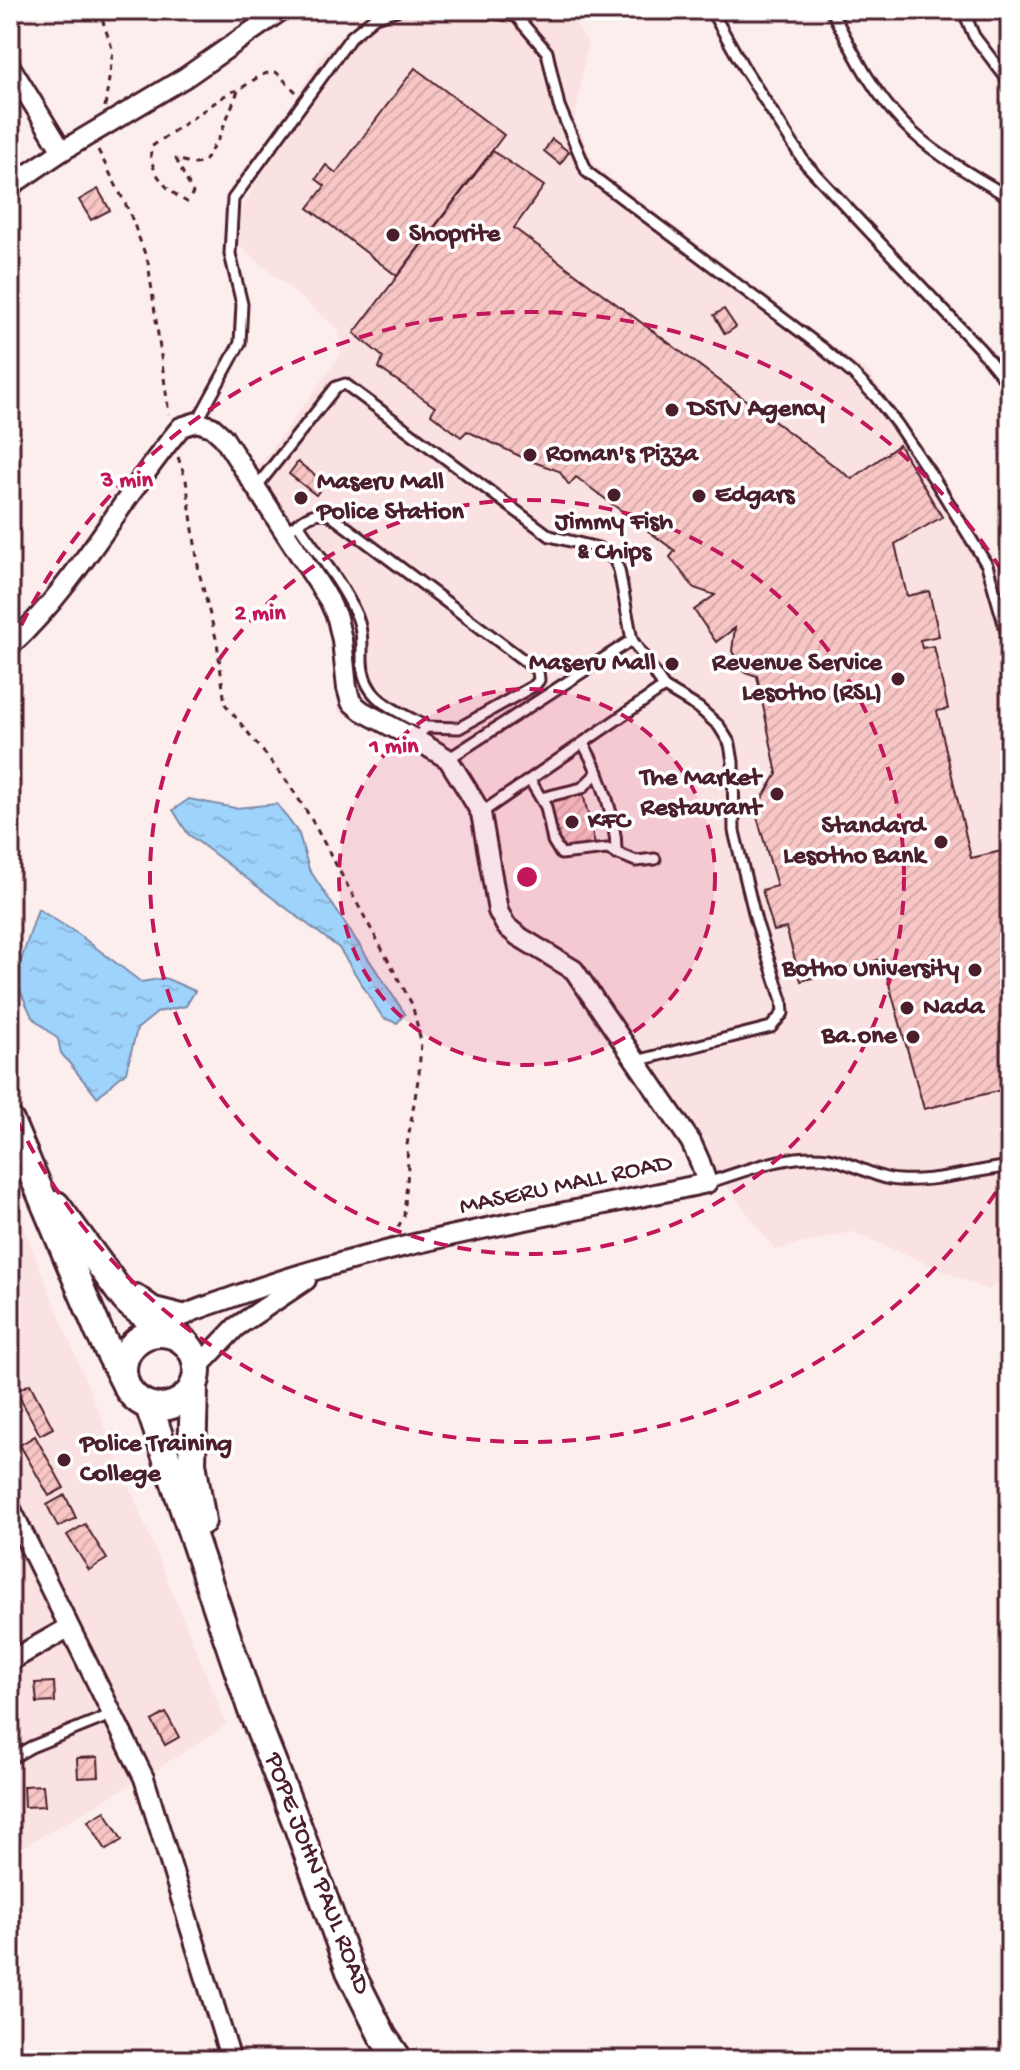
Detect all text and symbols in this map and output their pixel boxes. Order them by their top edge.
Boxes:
place label: Shoprite [409,220,502,251]
marker: Shoprite [384,226,402,244]
place label: DSTV Agency [686,395,825,426]
marker: DSTV Agency [663,401,681,419]
place label: Roman's Pizza [545,440,700,471]
marker: Roman's Pizza [521,446,539,464]
text: 3 min [100,467,153,496]
place label: Maseru Mall Police Station [315,468,464,529]
place label: Edgars [715,481,796,512]
marker: Jimmy Fish & Chips [605,486,623,504]
marker: Edgars [690,487,708,505]
marker: Maseru Mall Police Station [292,489,310,507]
place label: Jimmy Fish & Chips [554,508,673,569]
text: 2 min [234,600,286,629]
place label: Maseru Mall [529,649,656,680]
place label: Revenue Service Lesotho (RSL) [711,649,884,710]
marker: Maseru Mall [663,655,681,673]
marker: Revenue Service Lesotho (RSL) [889,670,907,688]
text: 1 min [368,733,419,762]
place label: The Market Restaurant [638,764,763,825]
marker: The Market Restaurant [768,785,786,803]
place label: KFC [587,807,633,838]
place label: Standard Lesotho Bank [783,812,928,873]
marker: KFC [563,813,581,831]
marker: Standard Lesotho Bank [932,833,950,851]
centre of rings [513,863,541,891]
place label: Botho University [781,955,959,986]
marker: Botho University [966,961,984,979]
place label: Nada [923,993,986,1024]
marker: Nada [898,999,916,1017]
place label: Ba.one [821,1022,899,1053]
marker: Ba.one [904,1028,922,1046]
street label: MASERU MALL ROAD [457,1148,675,1224]
place label: Police Training College [78,1430,232,1491]
marker: Police Training College [55,1451,73,1469]
street label: POPE JOHN PAUL ROAD [255,1748,376,1999]

